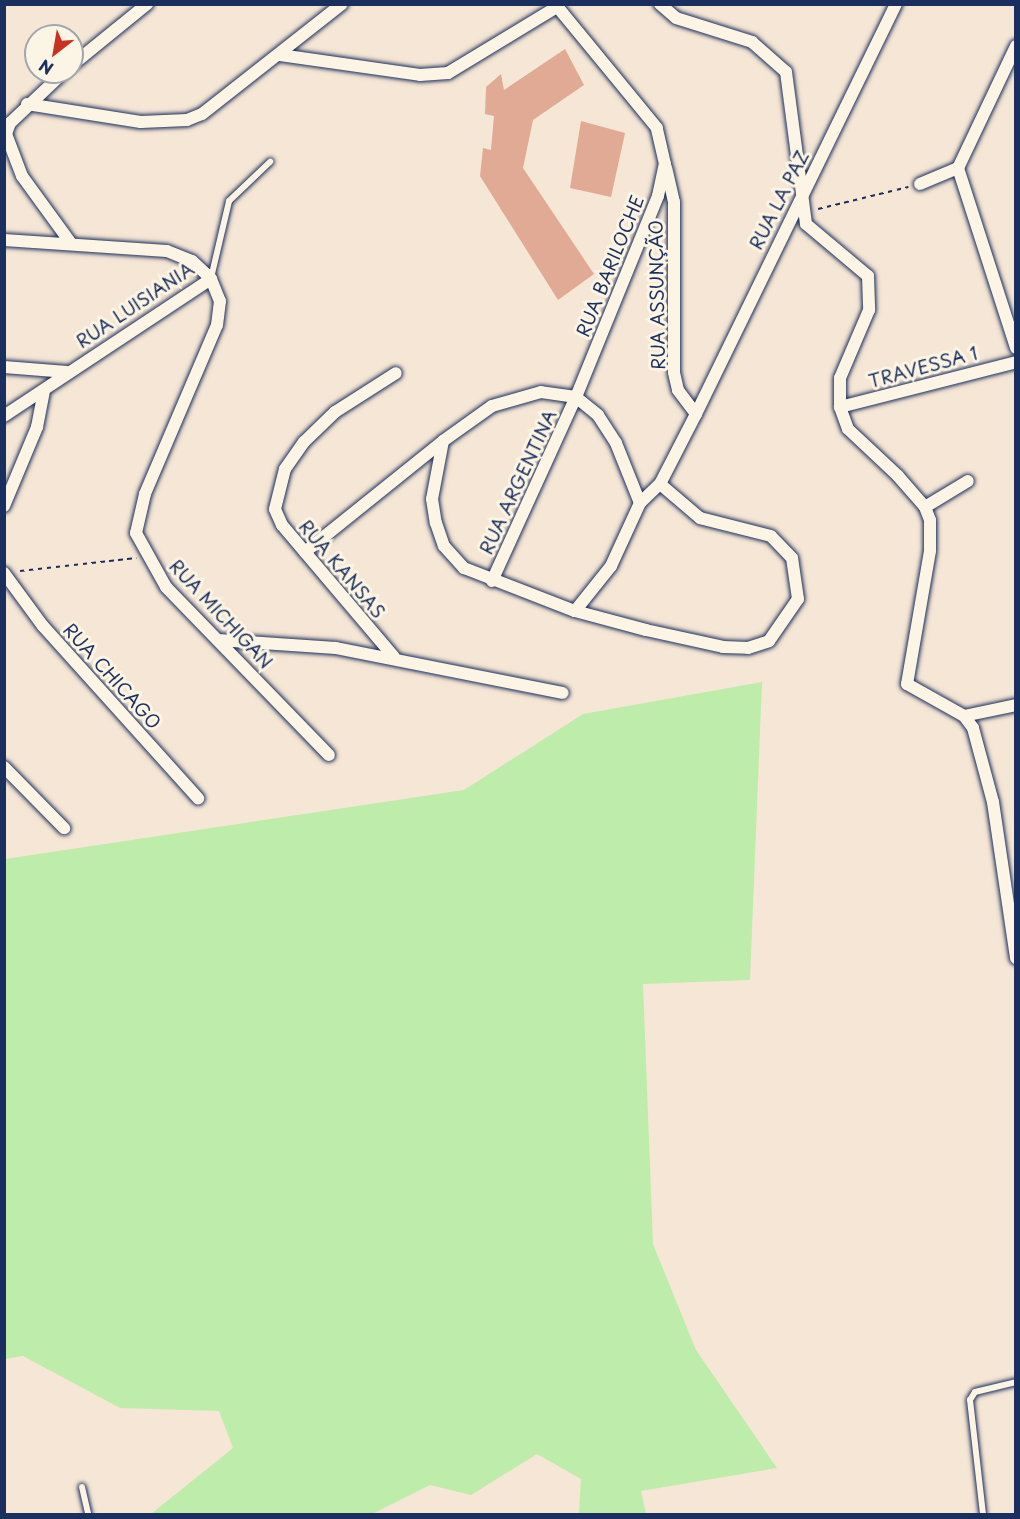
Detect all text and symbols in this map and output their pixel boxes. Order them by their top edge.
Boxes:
north arrow [24,24,84,84]
text: N [34,54,57,81]
street label: RUA LA PAZ [744,146,814,254]
street label: RUA BARILOCHE [572,192,648,340]
street label: RUA ASSUNÇÃO [645,219,669,371]
street label: RUA LUISIANIA [71,257,199,353]
street label: TRAVESSA 1 [866,342,980,392]
street label: RUA ARGENTINA [475,405,561,559]
street label: RUA KANSAS [294,515,390,623]
street label: RUA MICHIGAN [164,554,278,674]
street label: RUA CHICAGO [59,619,165,733]

